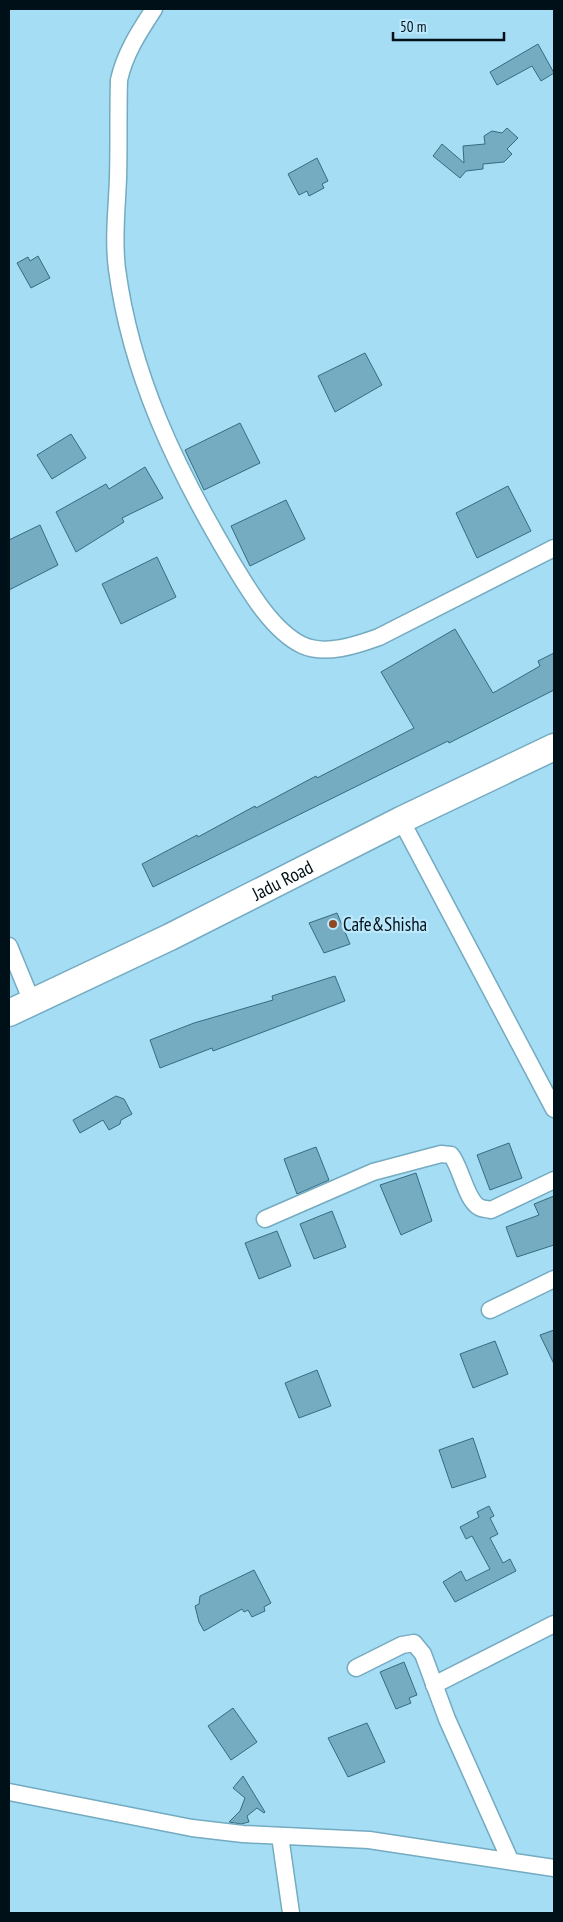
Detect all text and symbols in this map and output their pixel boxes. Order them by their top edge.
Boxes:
scale bar [393,10,504,42]
text: 50 m [400,17,426,36]
street label: Jadu Road [247,855,317,906]
place label: Cafe&Shisha [343,912,427,936]
marker: Cafe&Shisha [327,918,339,930]

